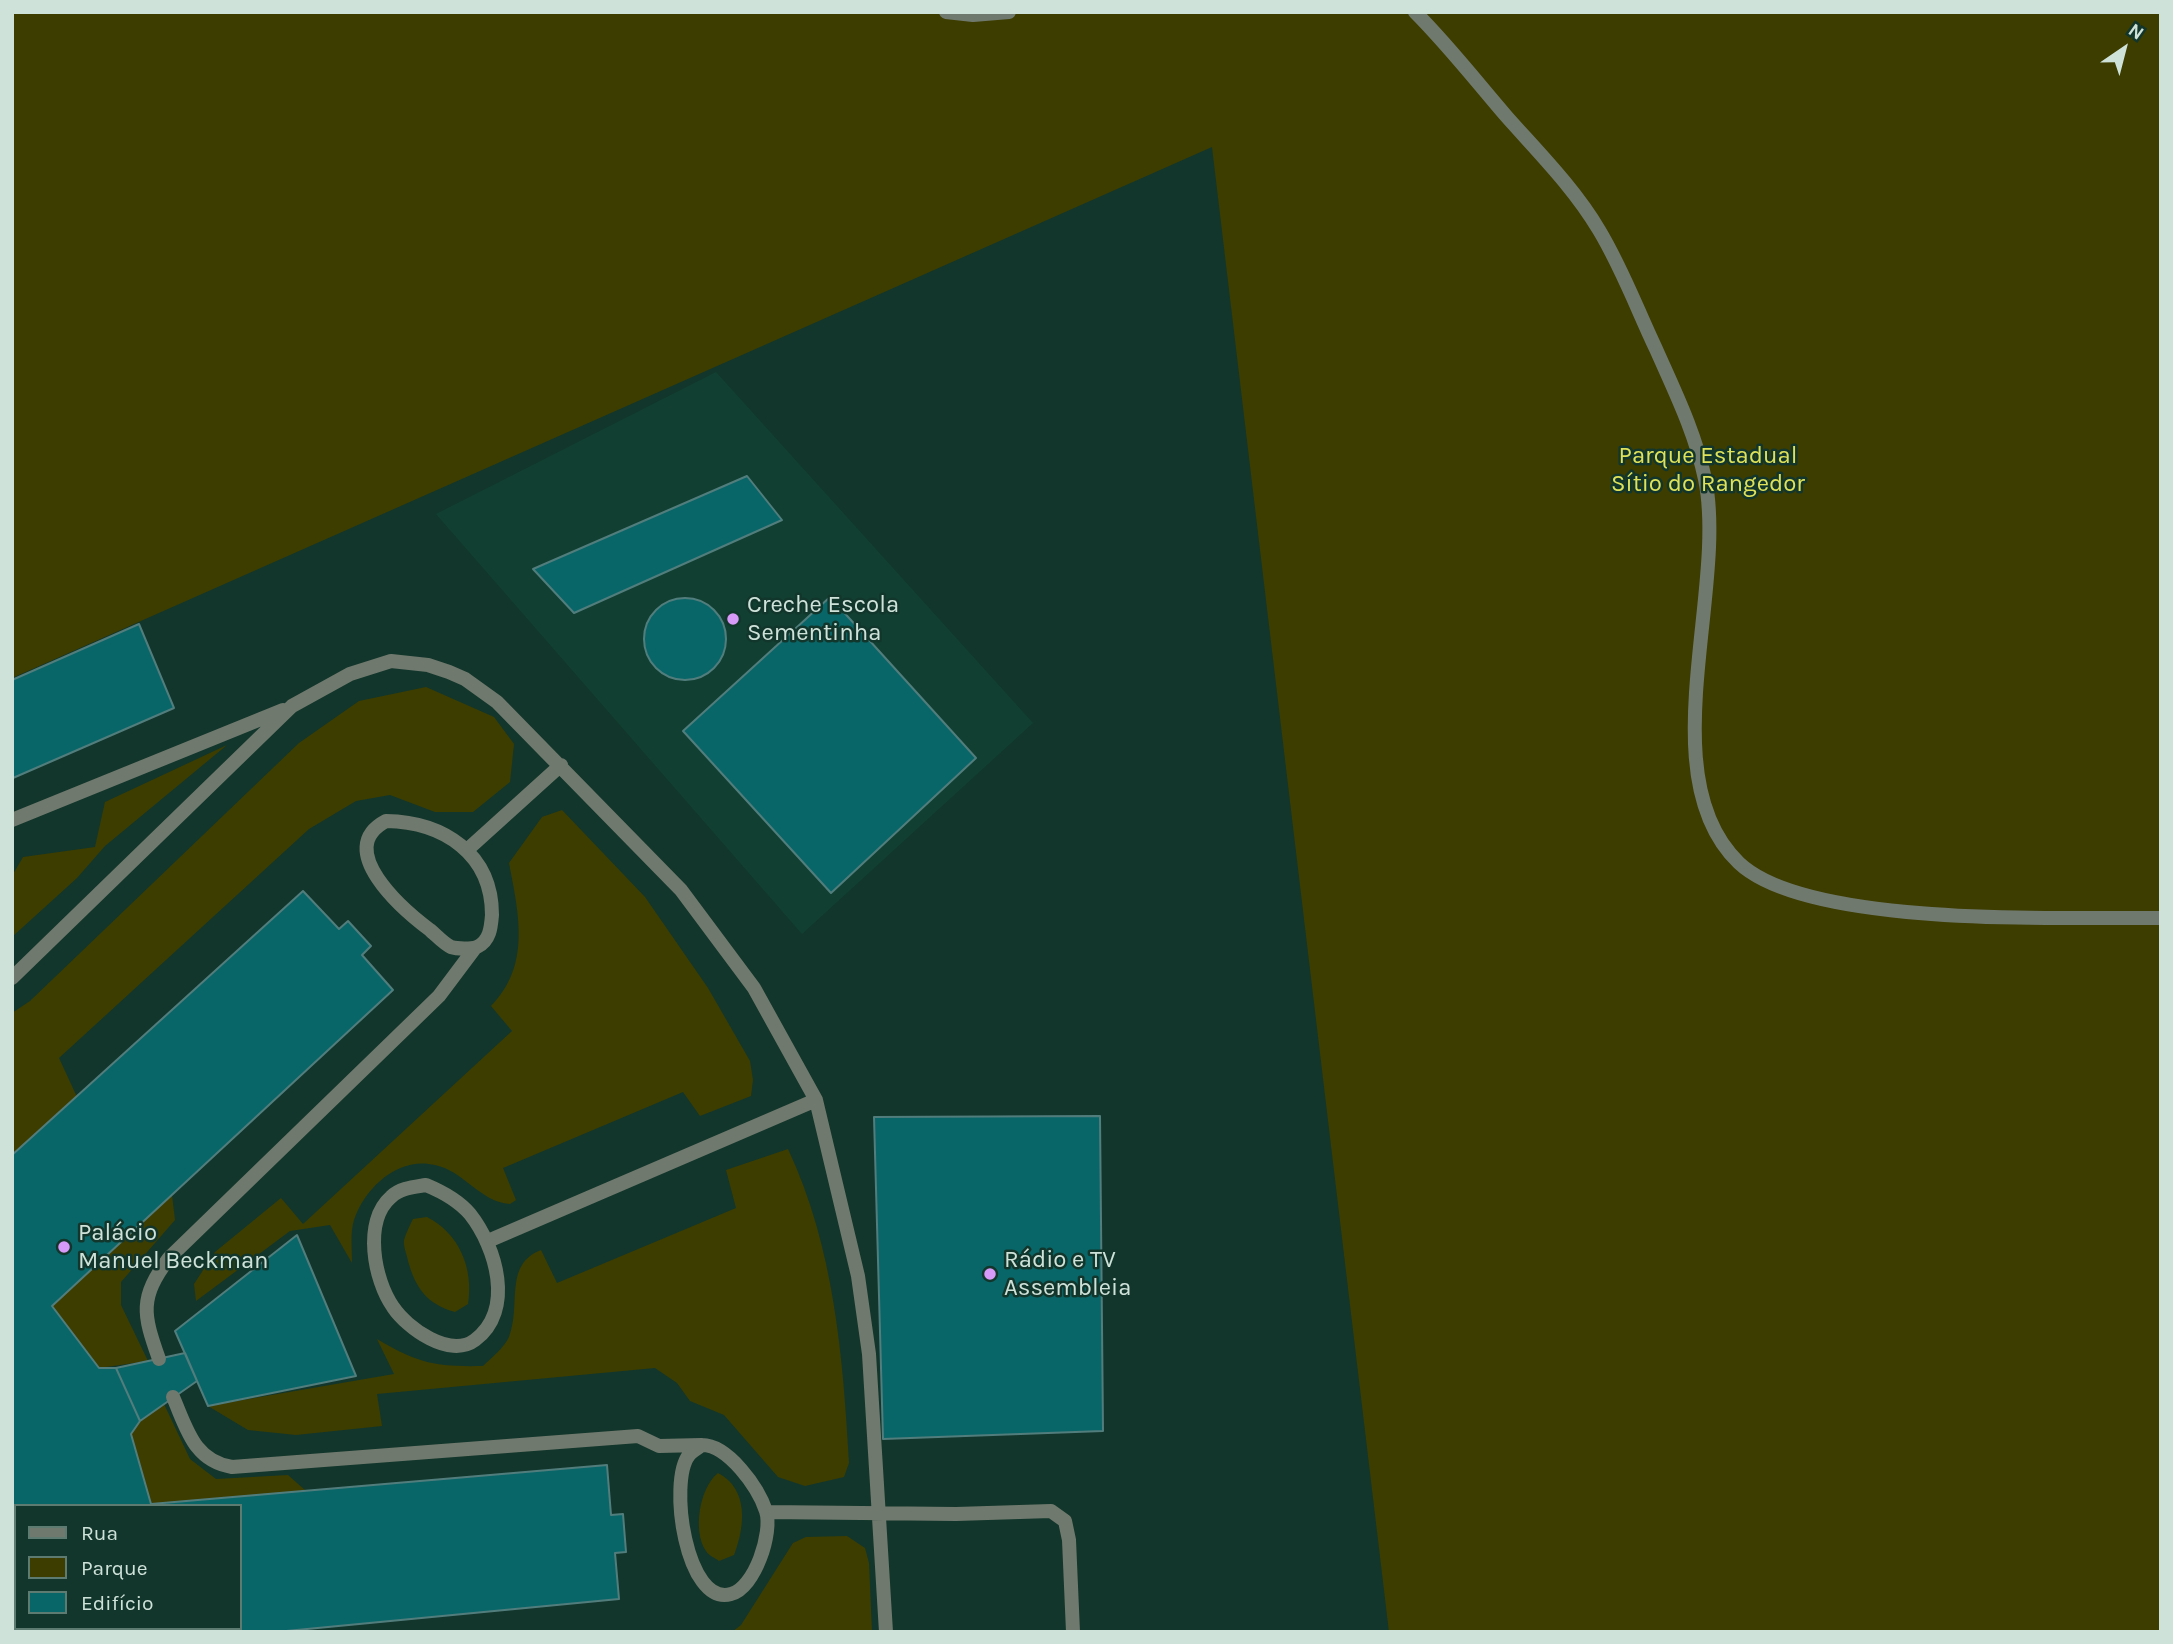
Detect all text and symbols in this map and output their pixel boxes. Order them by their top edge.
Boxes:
north arrow [2089,14,2159,84]
text: N [2124,19,2148,45]
park label: Parque Estadual Sítio do Rangedor [1611,442,1805,498]
place label: Creche Escola Sementinha [747,591,899,647]
marker: Creche Escola Sementinha [725,611,741,627]
place label: Palácio Manuel Beckman [78,1219,269,1275]
marker: Palácio Manuel Beckman [56,1239,72,1255]
place label: Rádio e TV Assembleia [1004,1246,1131,1302]
marker: Rádio e TV Assembleia [982,1266,998,1282]
legend [14,1504,242,1630]
text: Rua [81,1521,118,1545]
text: Parque [81,1556,148,1580]
text: Edifício [81,1591,154,1615]

